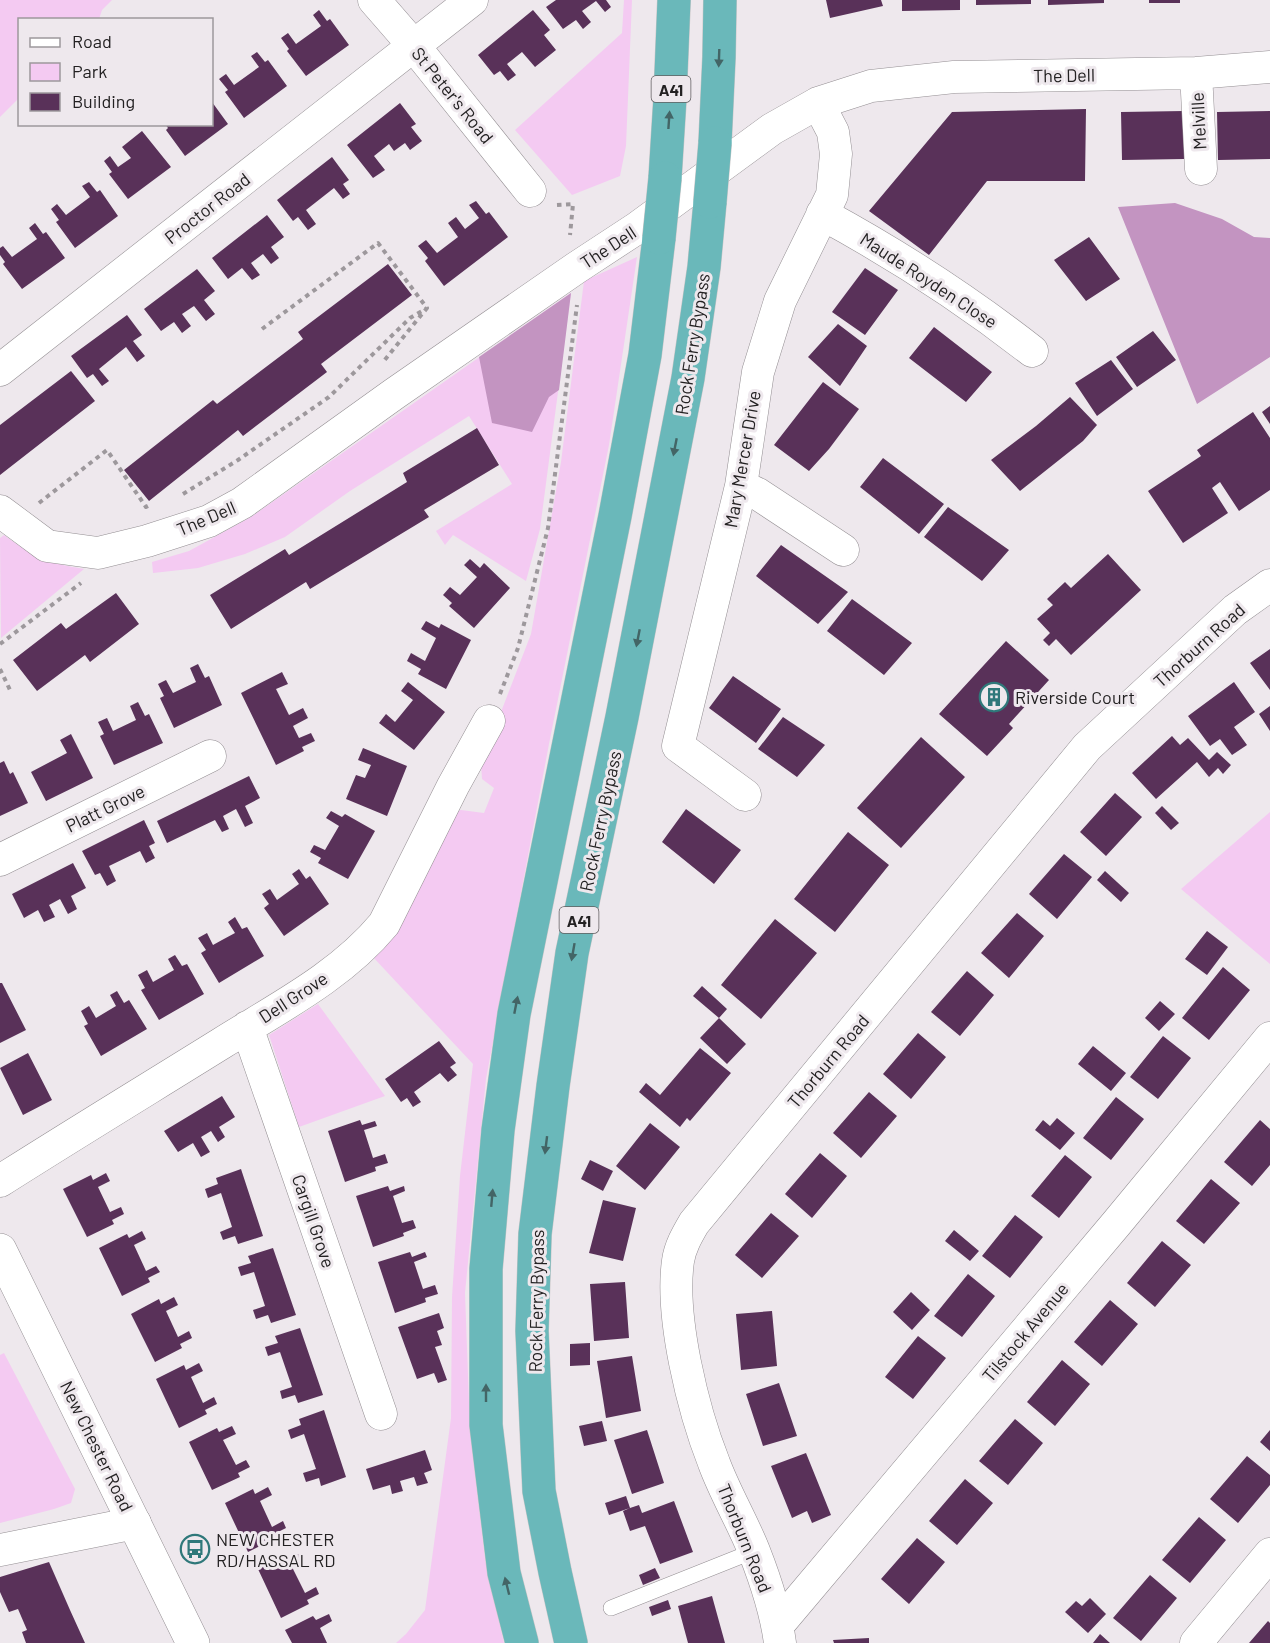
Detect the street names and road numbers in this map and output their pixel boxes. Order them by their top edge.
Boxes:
street label: St Peter's Road [408,42,498,148]
street label: The Dell [1033,63,1095,87]
road number: A41 [652,76,690,102]
street label: Melville [1186,92,1210,150]
street label: Proctor Road [160,168,254,248]
street label: The Dell [576,221,640,273]
street label: Maude Royden Close [856,227,1002,333]
street label: Rock Ferry Bypass [670,272,714,416]
street label: Mary Mercer Drive [719,389,765,529]
street label: The Dell [173,496,239,540]
street label: Thorburn Road [1149,598,1249,692]
street label: Rock Ferry Bypass [574,749,626,893]
street label: Platt Grove [62,779,148,837]
road number: A41 [560,907,598,933]
street label: Dell Grove [255,967,331,1027]
street label: Thorburn Road [783,1010,873,1112]
street label: Cargill Grove [288,1171,340,1271]
street label: Rock Ferry Bypass [524,1229,548,1373]
street label: Tilstock Avenue [977,1278,1073,1386]
street label: New Chester Road [56,1377,138,1515]
street label: Thorburn Road [713,1480,777,1596]

